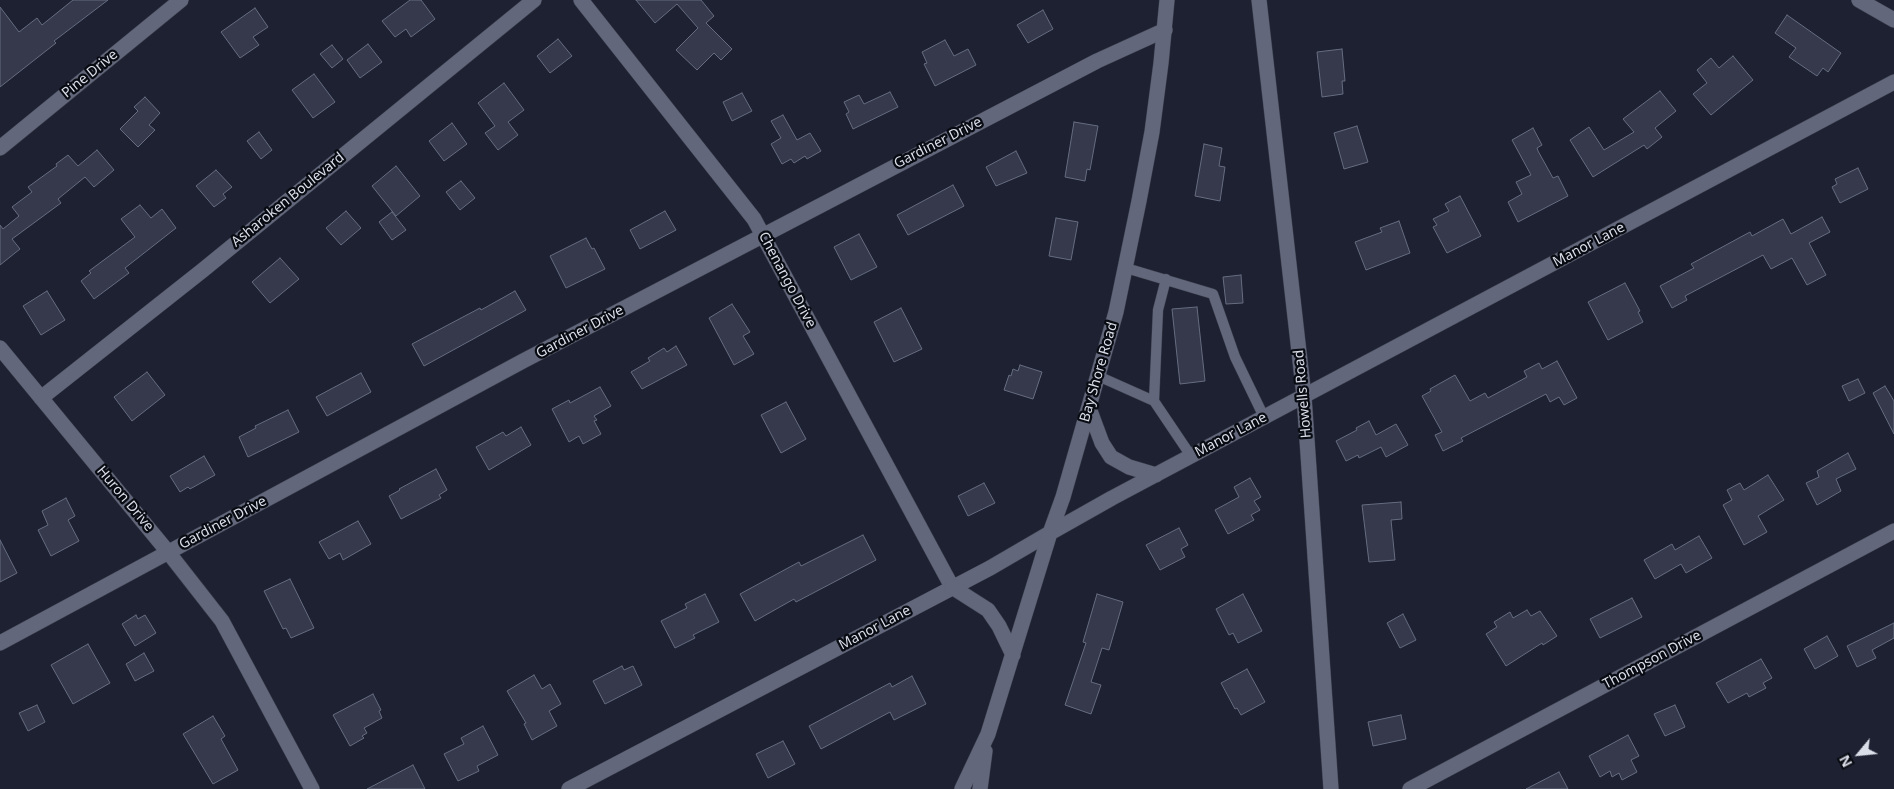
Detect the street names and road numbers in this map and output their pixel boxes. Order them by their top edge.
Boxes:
street label: Pine Drive [59,46,121,102]
street label: Gardiner Drive [891,114,985,172]
street label: Asharoken Boulevard [228,149,348,251]
street label: Manor Lane [1550,219,1628,271]
street label: Chenango Drive [755,229,819,331]
street label: Gardiner Drive [534,302,626,362]
street label: Bay Shore Road [1077,320,1121,424]
street label: Howells Road [1291,349,1315,439]
street label: Manor Lane [1192,409,1270,461]
street label: Huron Drive [93,463,157,535]
street label: Gardiner Drive [177,493,269,553]
street label: Manor Lane [836,602,914,654]
street label: Thompson Drive [1600,627,1704,693]

